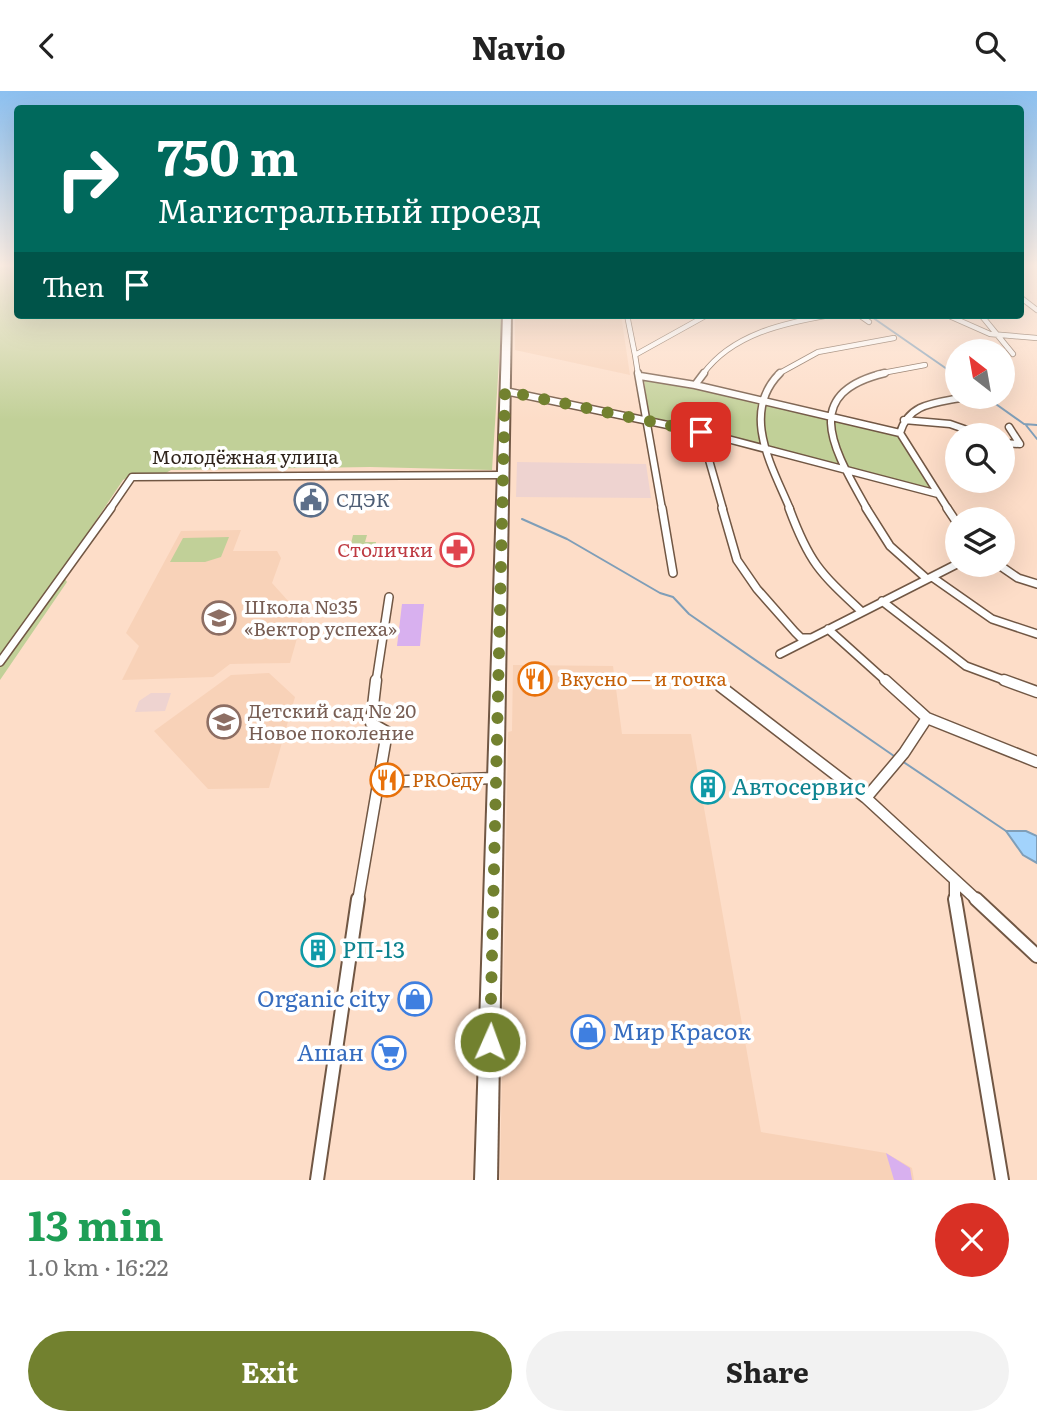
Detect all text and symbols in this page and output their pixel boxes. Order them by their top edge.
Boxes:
text: Navio [471,22,566,70]
icon: back [28,27,66,65]
icon: search [971,27,1009,65]
text: 750 m [157,118,298,191]
icon: right [42,133,133,224]
text: Магистральный проезд [157,185,541,233]
text: Then [42,266,104,305]
icon: arrive [118,266,156,304]
north arrow [945,339,1015,409]
map controls [945,339,1015,577]
pin [671,402,731,462]
icon: arrive [682,413,720,451]
button: search [945,423,1015,493]
street label: Молодёжная улица [151,442,339,470]
public building icon: СДЭК [292,481,330,519]
place label: СДЭК [336,485,390,513]
button: layers [945,507,1015,577]
pharmacy icon: Столички [438,531,476,569]
place label: Столички [337,535,433,563]
place label: Школа №35 «Вектор успеха» [244,592,397,642]
school or university icon: Школа №35 «Вектор успеха» [200,599,238,637]
restaurant icon: Вкусно — и точка [516,660,554,698]
place label: Вкусно — и точка [560,664,728,692]
place label: Детский сад № 20 Новое поколение [248,696,416,746]
school or university icon: Детский сад № 20 Новое поколение [205,703,243,741]
restaurant icon: PROеду [368,761,406,799]
place label: PROеду [412,765,483,793]
building icon: Автосервис [689,768,727,806]
place label: Автосервис [732,768,866,802]
building icon: РП-13 [299,931,337,969]
place label: РП-13 [342,931,405,965]
place label: Organic city [257,980,391,1014]
shop icon: Organic city [396,980,434,1018]
position arrow [453,1005,527,1079]
shop icon: Мир Красок [569,1013,607,1051]
place label: Мир Красок [612,1013,751,1047]
place label: Ашан [297,1034,364,1068]
supermarket icon: Ашан [370,1034,408,1072]
text: 13 min [28,1192,164,1254]
button: close [935,1203,1009,1277]
text: 1.0 km · 16:22 [28,1249,168,1283]
button: Exit [28,1331,512,1411]
button: Share [526,1331,1009,1411]

